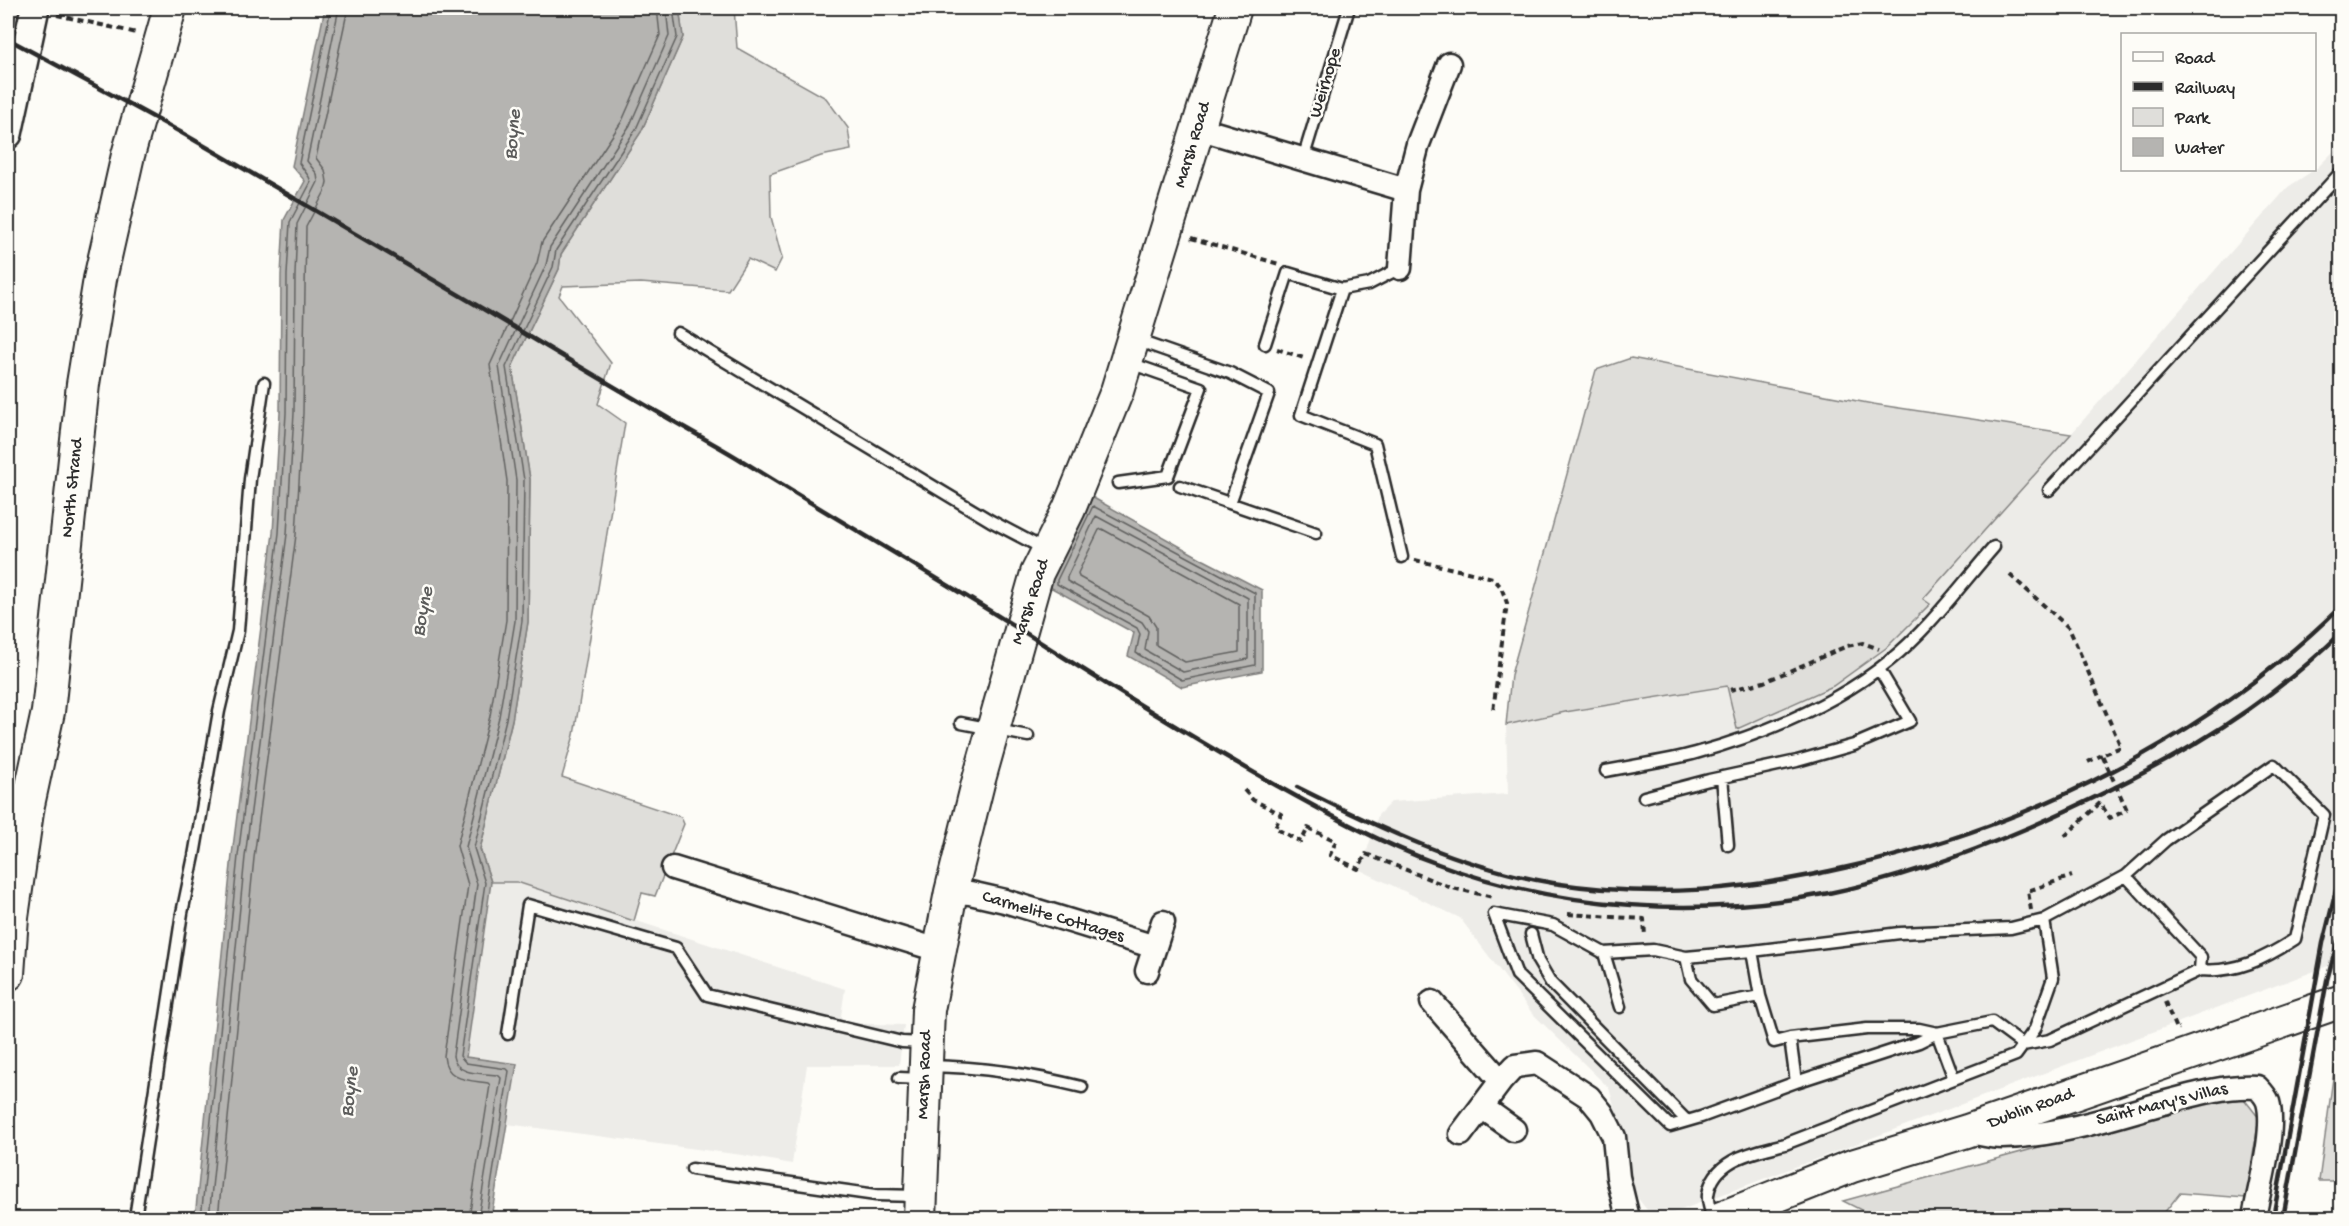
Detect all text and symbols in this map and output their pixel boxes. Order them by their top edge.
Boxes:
legend [2121,33,2316,171]
street label: Weirhope [1305,45,1347,121]
text: Road [2175,49,2216,70]
text: Railway [2175,79,2235,100]
street label: Marsh Road [1170,98,1216,190]
water label: Boyne [500,108,528,161]
text: Park [2174,109,2211,130]
text: Water [2175,139,2225,160]
street label: North Strand [57,436,89,539]
street label: Marsh Road [1007,555,1055,647]
water label: Boyne [408,584,440,639]
street label: Carmelite Cottages [979,887,1128,948]
street label: Marsh Road [913,1029,937,1120]
water label: Boyne [337,1065,366,1118]
street label: Saint Mary's Villas [2094,1078,2231,1131]
street label: Dublin Road [1984,1083,2078,1135]

